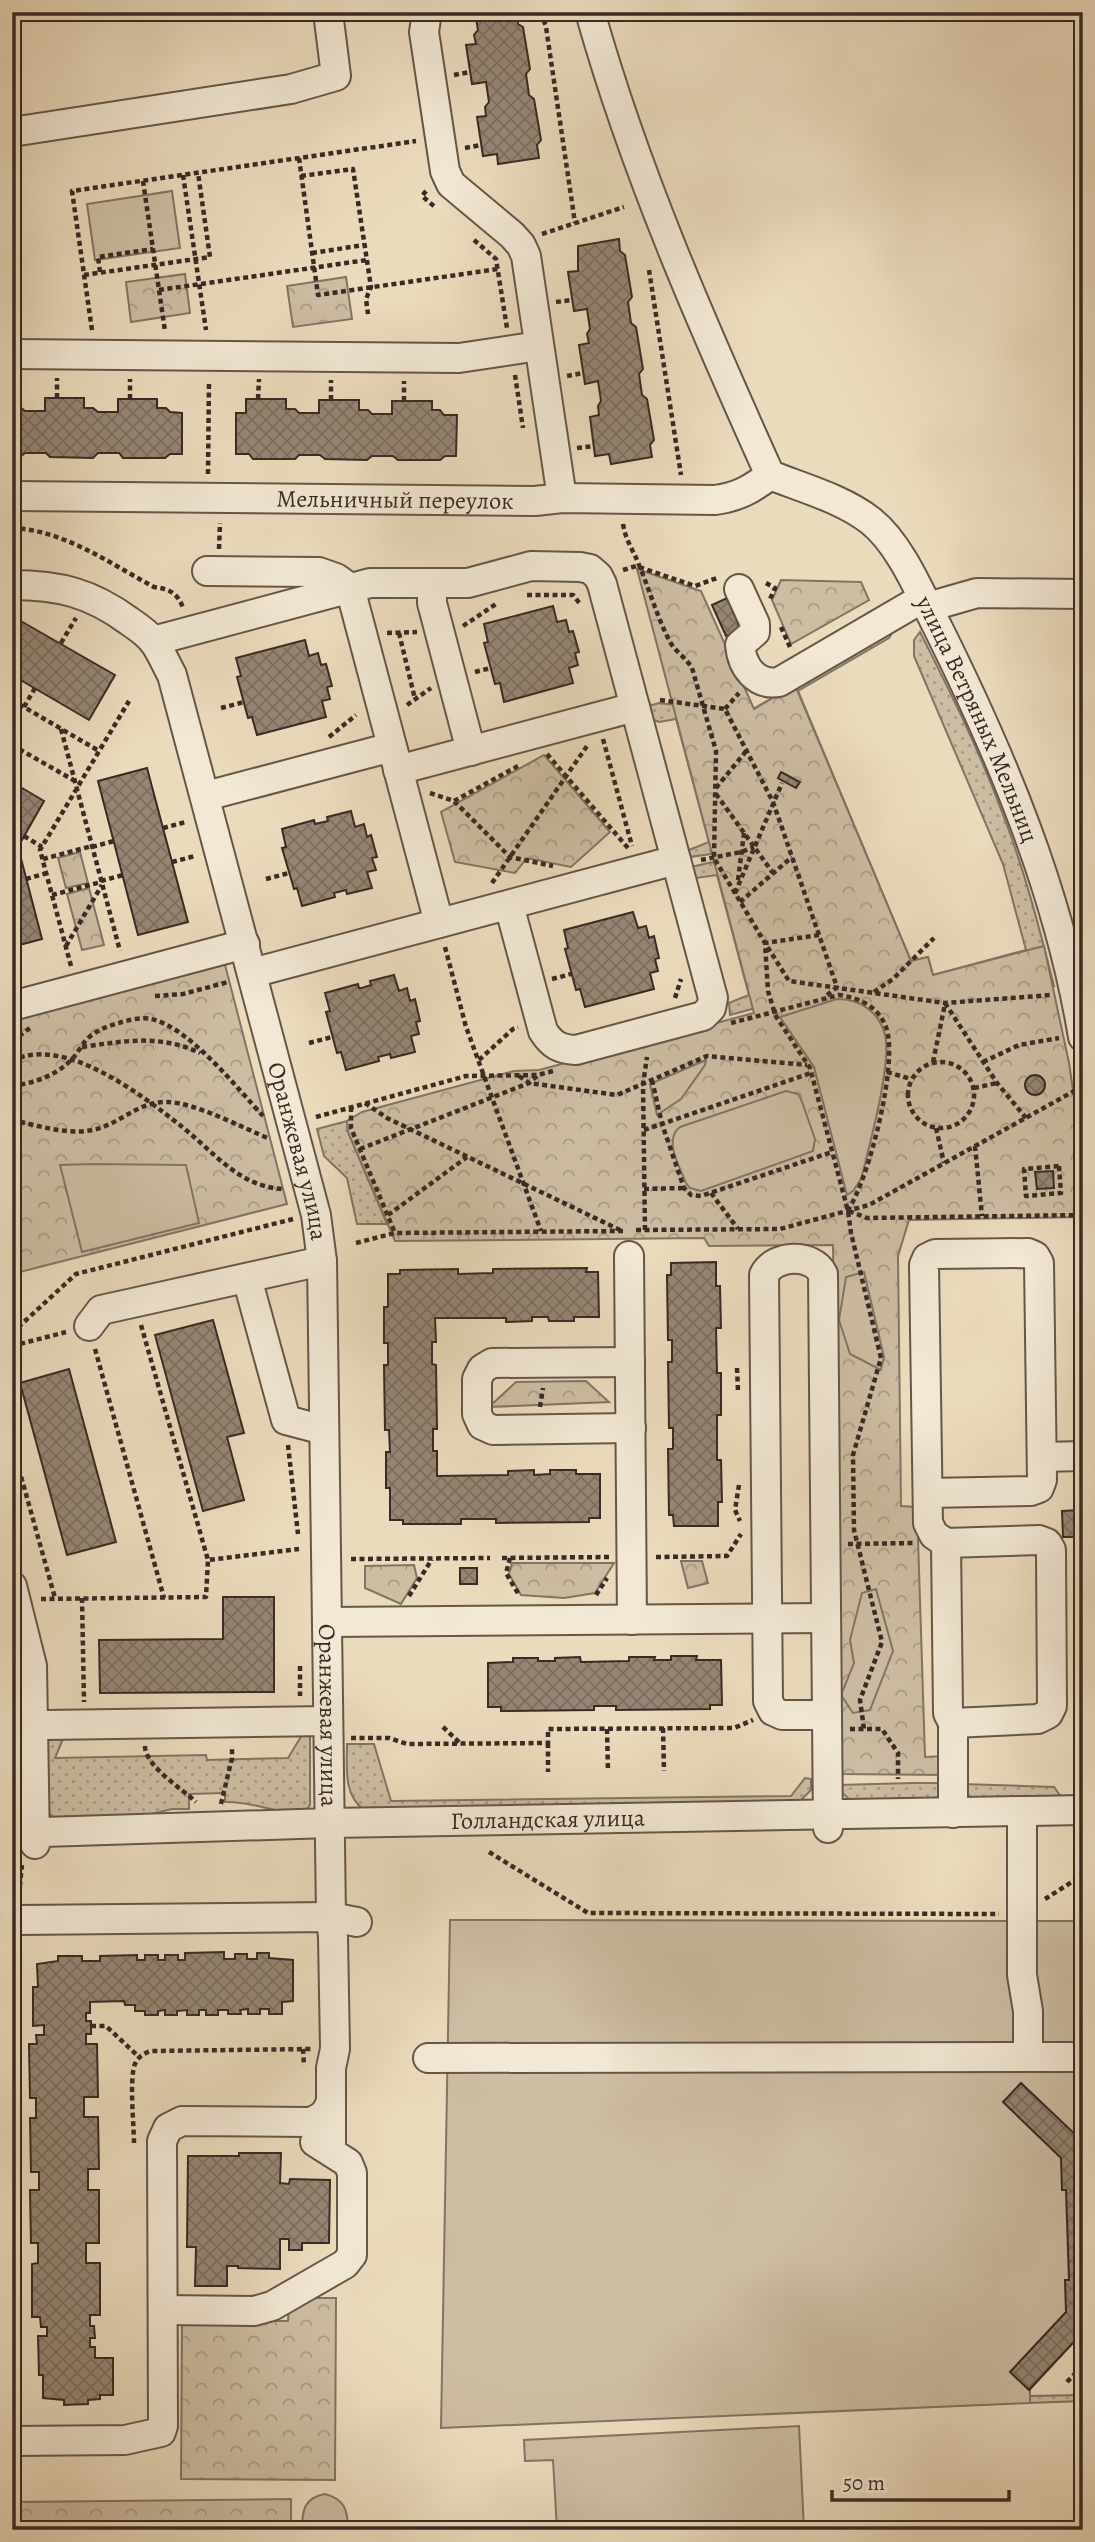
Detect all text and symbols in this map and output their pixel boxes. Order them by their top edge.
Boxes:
street label: Мельничный переулок [276,483,514,517]
street label: улица Ветряных Мельниц [908,590,1046,847]
street label: Оранжевая улица [260,1059,335,1242]
street label: Оранжевая улица [311,1624,345,1807]
street label: Голландская улица [450,1802,645,1837]
scale bar [832,2458,1009,2502]
text: 50 m [843,2469,885,2497]

